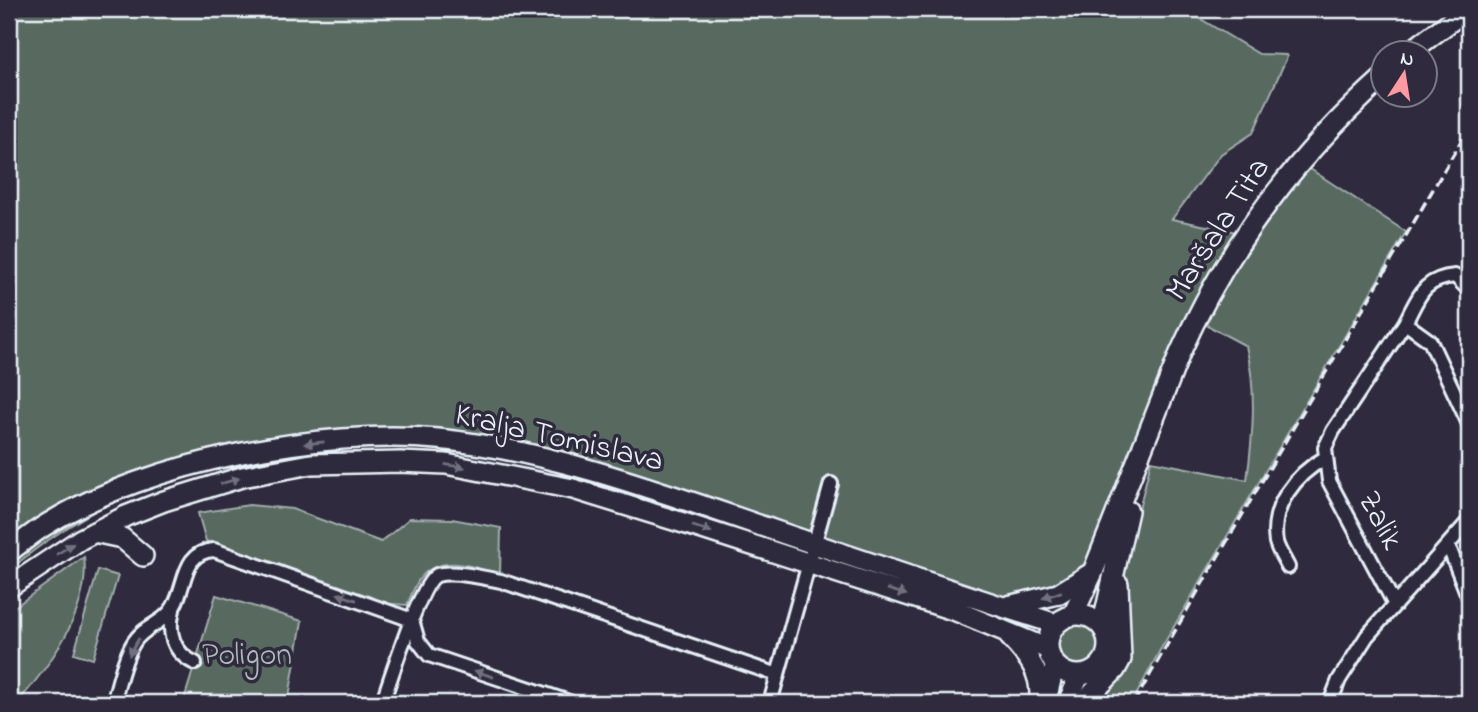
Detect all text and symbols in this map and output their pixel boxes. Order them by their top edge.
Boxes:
north arrow [1370,38,1440,108]
text: N [1398,45,1416,74]
street label: Maršala Tita [1155,149,1283,311]
street label: Kralja Tomislava [450,392,668,486]
one-way arrow [302,437,324,448]
one-way arrow [444,461,466,472]
one-way arrow [219,475,240,485]
street label: Zalik [1344,483,1414,560]
one-way arrow [692,524,713,535]
one-way arrow [56,543,75,555]
one-way arrow [886,588,907,598]
one-way arrow [1041,590,1062,601]
one-way arrow [337,591,358,602]
park label: Poligon [202,633,292,680]
one-way arrow [128,638,140,658]
one-way arrow [474,668,495,679]

